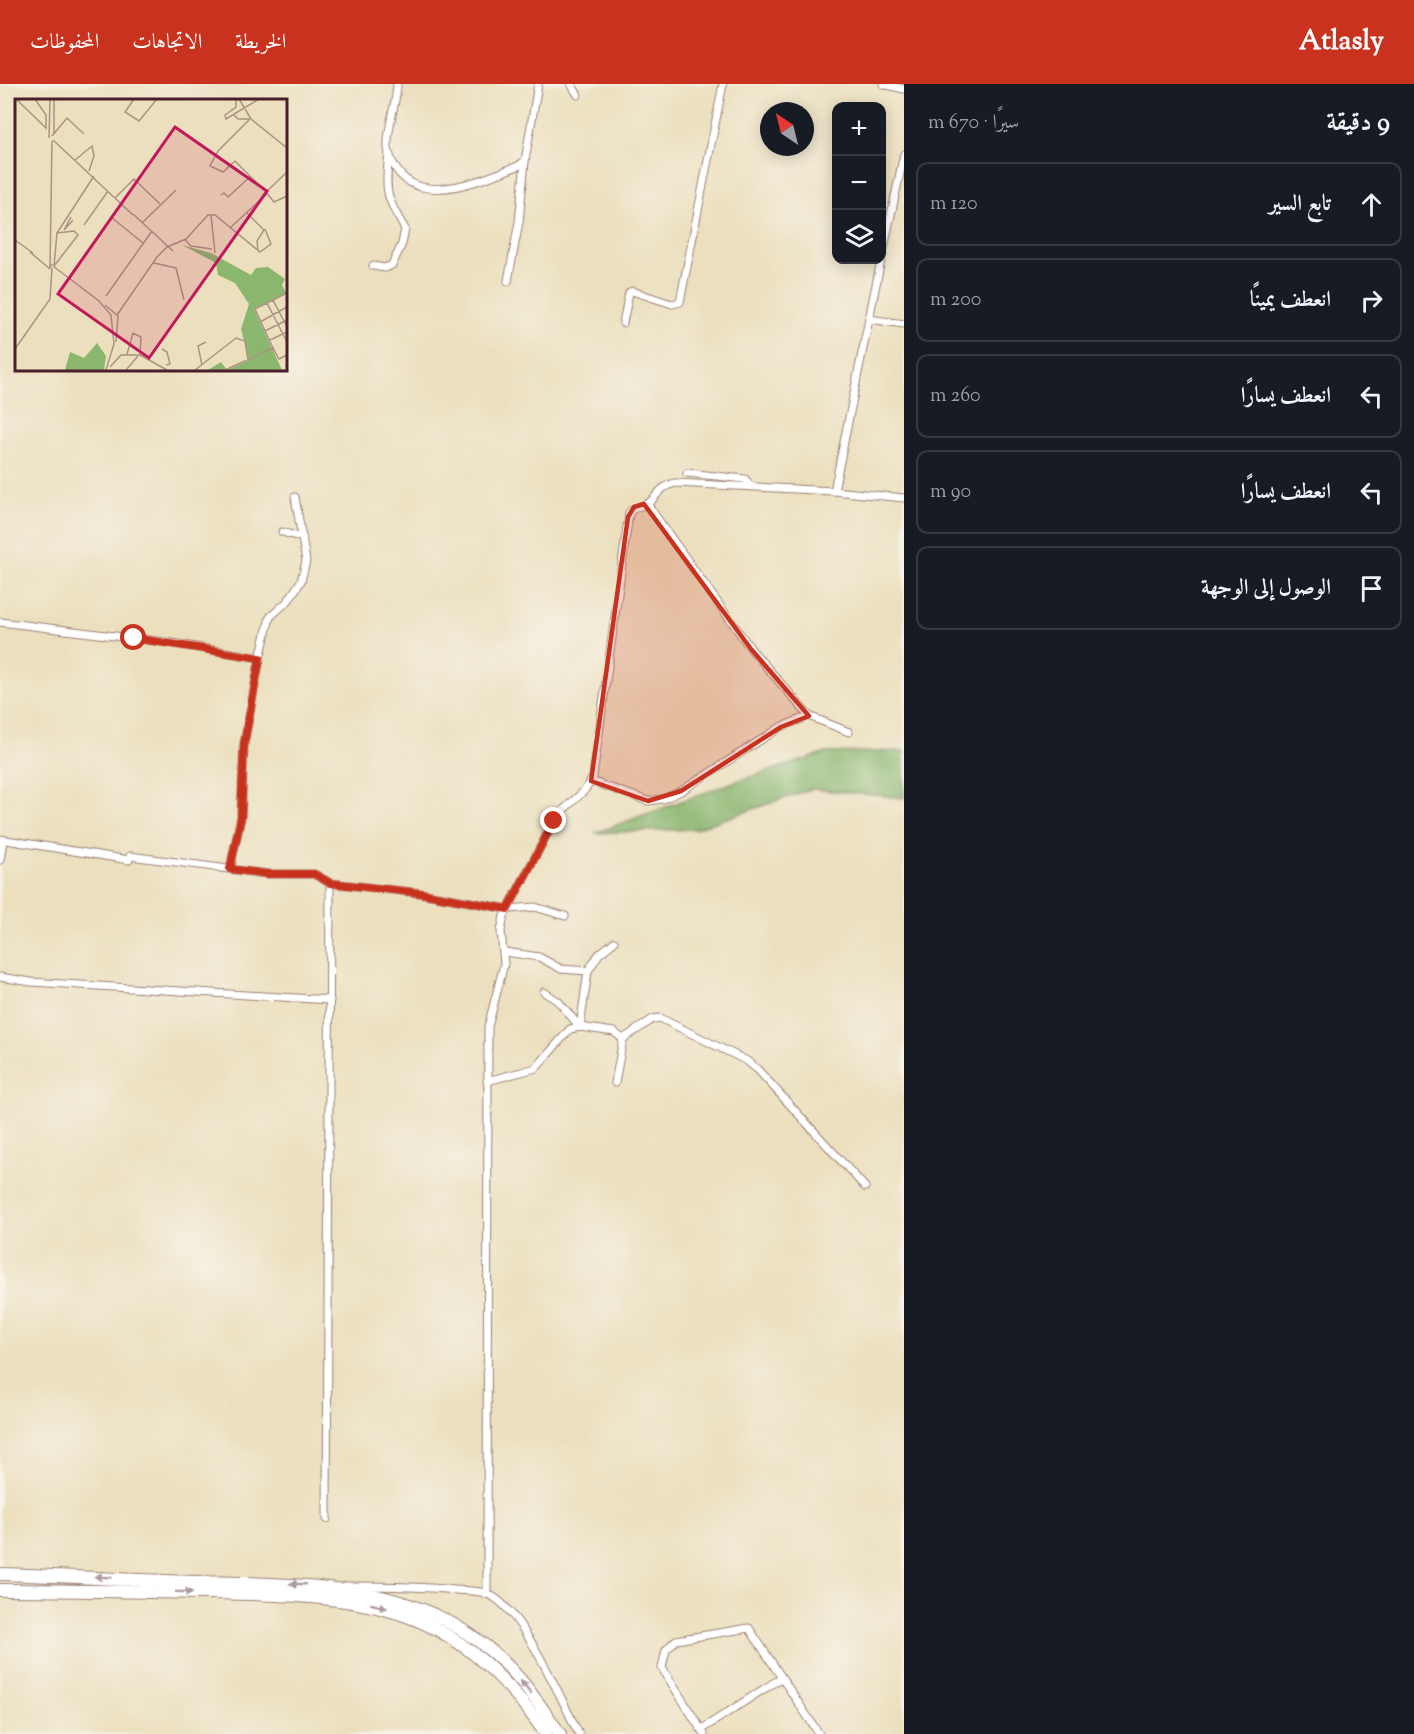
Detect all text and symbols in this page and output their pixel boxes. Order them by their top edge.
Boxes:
text: Atlasly [1299,22,1384,62]
text: المحفوظات [30,28,99,58]
text: الاتجاهات [132,28,202,58]
text: الخريطة [235,28,286,58]
inset map [15,99,286,370]
north arrow [760,102,814,156]
map controls [832,102,886,264]
button: + [832,102,886,156]
text: 9 دقيقة [1326,105,1390,142]
text: سيرًا · 670 m [928,109,1019,138]
button: − [832,156,886,210]
icon: ahead [1355,188,1388,221]
text: تابع السير [1269,189,1331,221]
text: 120 m [930,190,978,219]
button: layers [832,210,886,264]
icon: right [1355,284,1388,317]
text: انعطف يمينًا [1250,285,1331,317]
text: 200 m [930,286,981,315]
icon: left [1355,380,1388,413]
text: انعطف يسارًا [1241,381,1331,413]
text: 260 m [930,382,981,411]
icon: left [1355,476,1388,509]
text: انعطف يسارًا [1241,477,1331,509]
text: 90 m [930,478,971,507]
icon: arrive [1355,572,1388,605]
text: الوصول إلى الوجهة [1201,573,1331,605]
route start [120,624,146,650]
route end [540,807,566,833]
one-way arrow [94,1572,113,1582]
one-way arrow [289,1579,308,1589]
one-way arrow [175,1588,194,1597]
one-way arrow [370,1602,388,1611]
one-way arrow [519,1679,532,1695]

